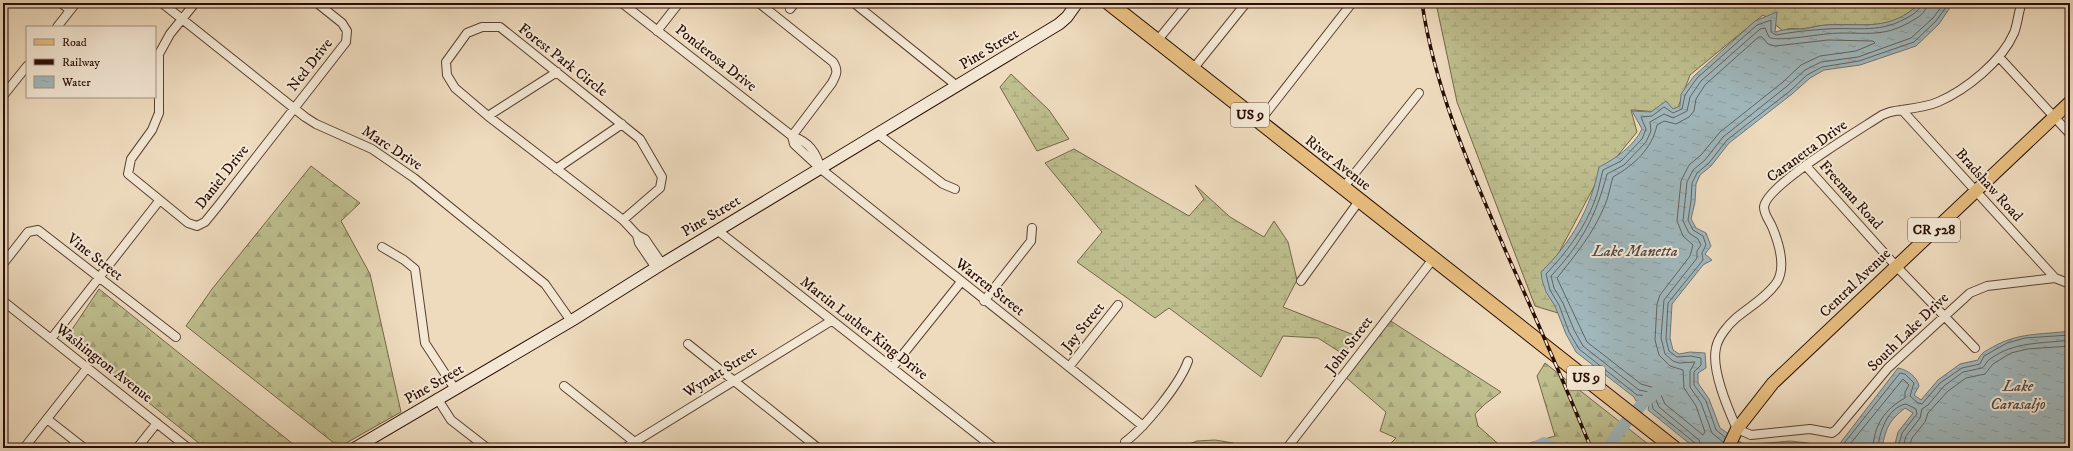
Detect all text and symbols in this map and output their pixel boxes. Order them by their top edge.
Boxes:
street label: Forest Park Circle [514,19,612,101]
street label: Ponderosa Drive [672,20,760,96]
street label: Pine Street [956,24,1022,74]
legend [26,26,156,98]
text: Road [62,35,87,50]
street label: Ned Drive [283,35,337,95]
text: Railway [62,55,100,70]
text: Water [61,75,91,90]
road number: US 9 [1231,103,1269,127]
street label: Caranetta Drive [1763,115,1851,187]
street label: Marc Drive [358,121,426,175]
street label: River Avenue [1301,131,1375,195]
street label: Daniel Drive [191,141,253,213]
street label: Bradshaw Road [1951,144,2027,226]
street label: Freeman Road [1815,157,1887,234]
street label: Pine Street [678,191,744,241]
road number: CR 528 [1908,218,1960,242]
street label: Vine Street [62,229,127,285]
water label: Lake Manetta [1591,241,1678,261]
street label: Central Avenue [1815,244,1895,322]
street label: Warren Street [951,253,1029,320]
street label: Martin Luther King Drive [796,272,932,384]
street label: South Lake Drive [1863,288,1953,376]
street label: Jay Street [1056,298,1109,357]
street label: John Street [1320,312,1377,379]
street label: Washington Avenue [51,319,156,407]
street label: Wynatt Street [679,342,760,403]
street label: Pine Street [401,359,467,409]
road number: US 9 [1567,366,1605,390]
water label: Lake Carasaljo [1990,376,2046,414]

